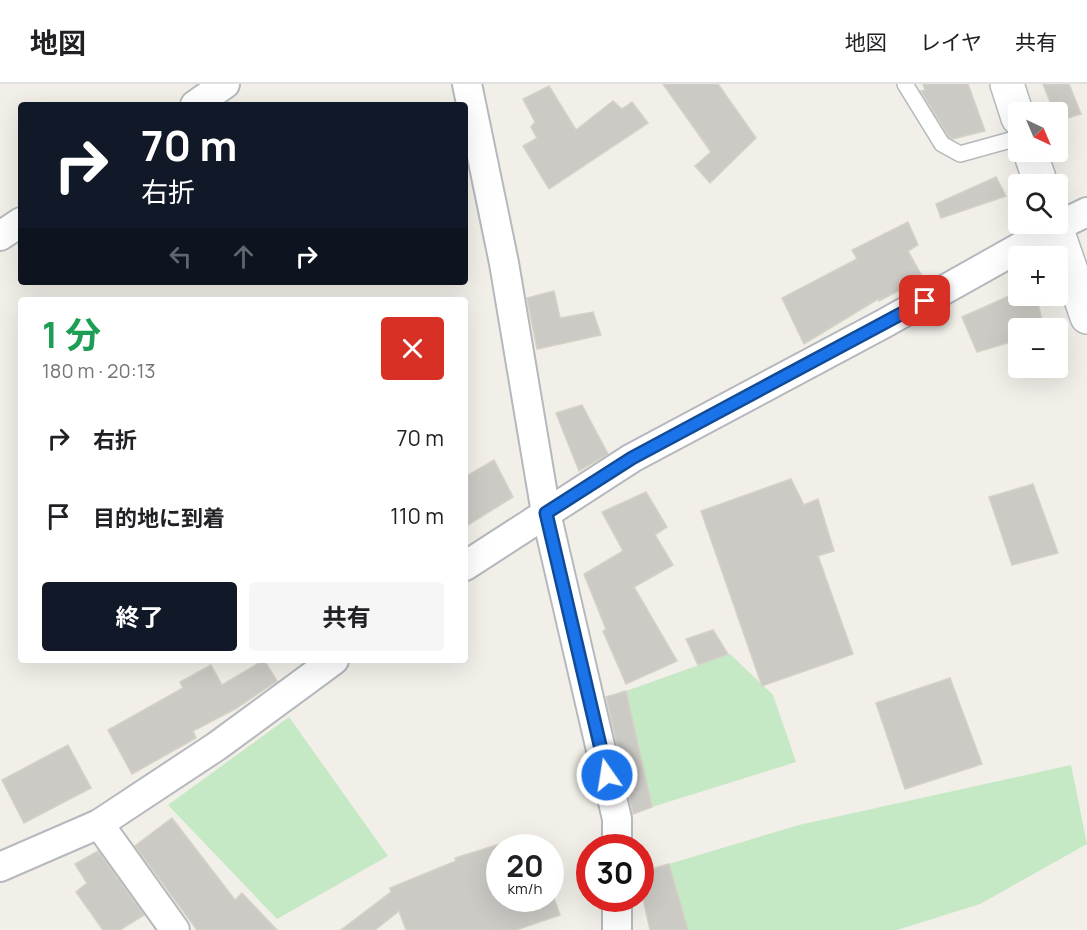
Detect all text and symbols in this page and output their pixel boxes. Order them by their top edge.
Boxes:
text: 地図 [30,23,86,61]
text: 地図 [845,28,887,56]
text: レイヤ [920,28,982,56]
text: 共有 [1015,28,1057,56]
north arrow [1008,102,1068,162]
map controls [1008,102,1068,378]
text: 70 m [141,116,237,174]
icon: right [42,126,120,204]
text: 右折 [141,173,195,210]
button: search [1008,174,1068,234]
icon: left [164,240,197,273]
icon: ahead [227,240,260,273]
icon: right [290,240,323,273]
button: + [1008,246,1068,306]
pin [899,275,950,326]
icon: arrive [908,284,941,317]
text: 1 分 [42,310,101,359]
button: close [381,317,444,380]
button: − [1008,318,1068,378]
text: 180 m · 20:13 [42,357,156,384]
icon: right [42,422,75,455]
text: 70 m [396,423,444,453]
text: 右折 [93,425,137,455]
icon: arrive [42,500,75,533]
text: 110 m [390,501,444,531]
text: 目的地に到着 [93,503,225,533]
button: 終了 [42,582,237,651]
button: 共有 [249,582,444,651]
position arrow [575,743,639,807]
speed limit sign: 30 [576,834,654,912]
text: 20 [506,845,544,886]
text: km/h [508,878,542,899]

